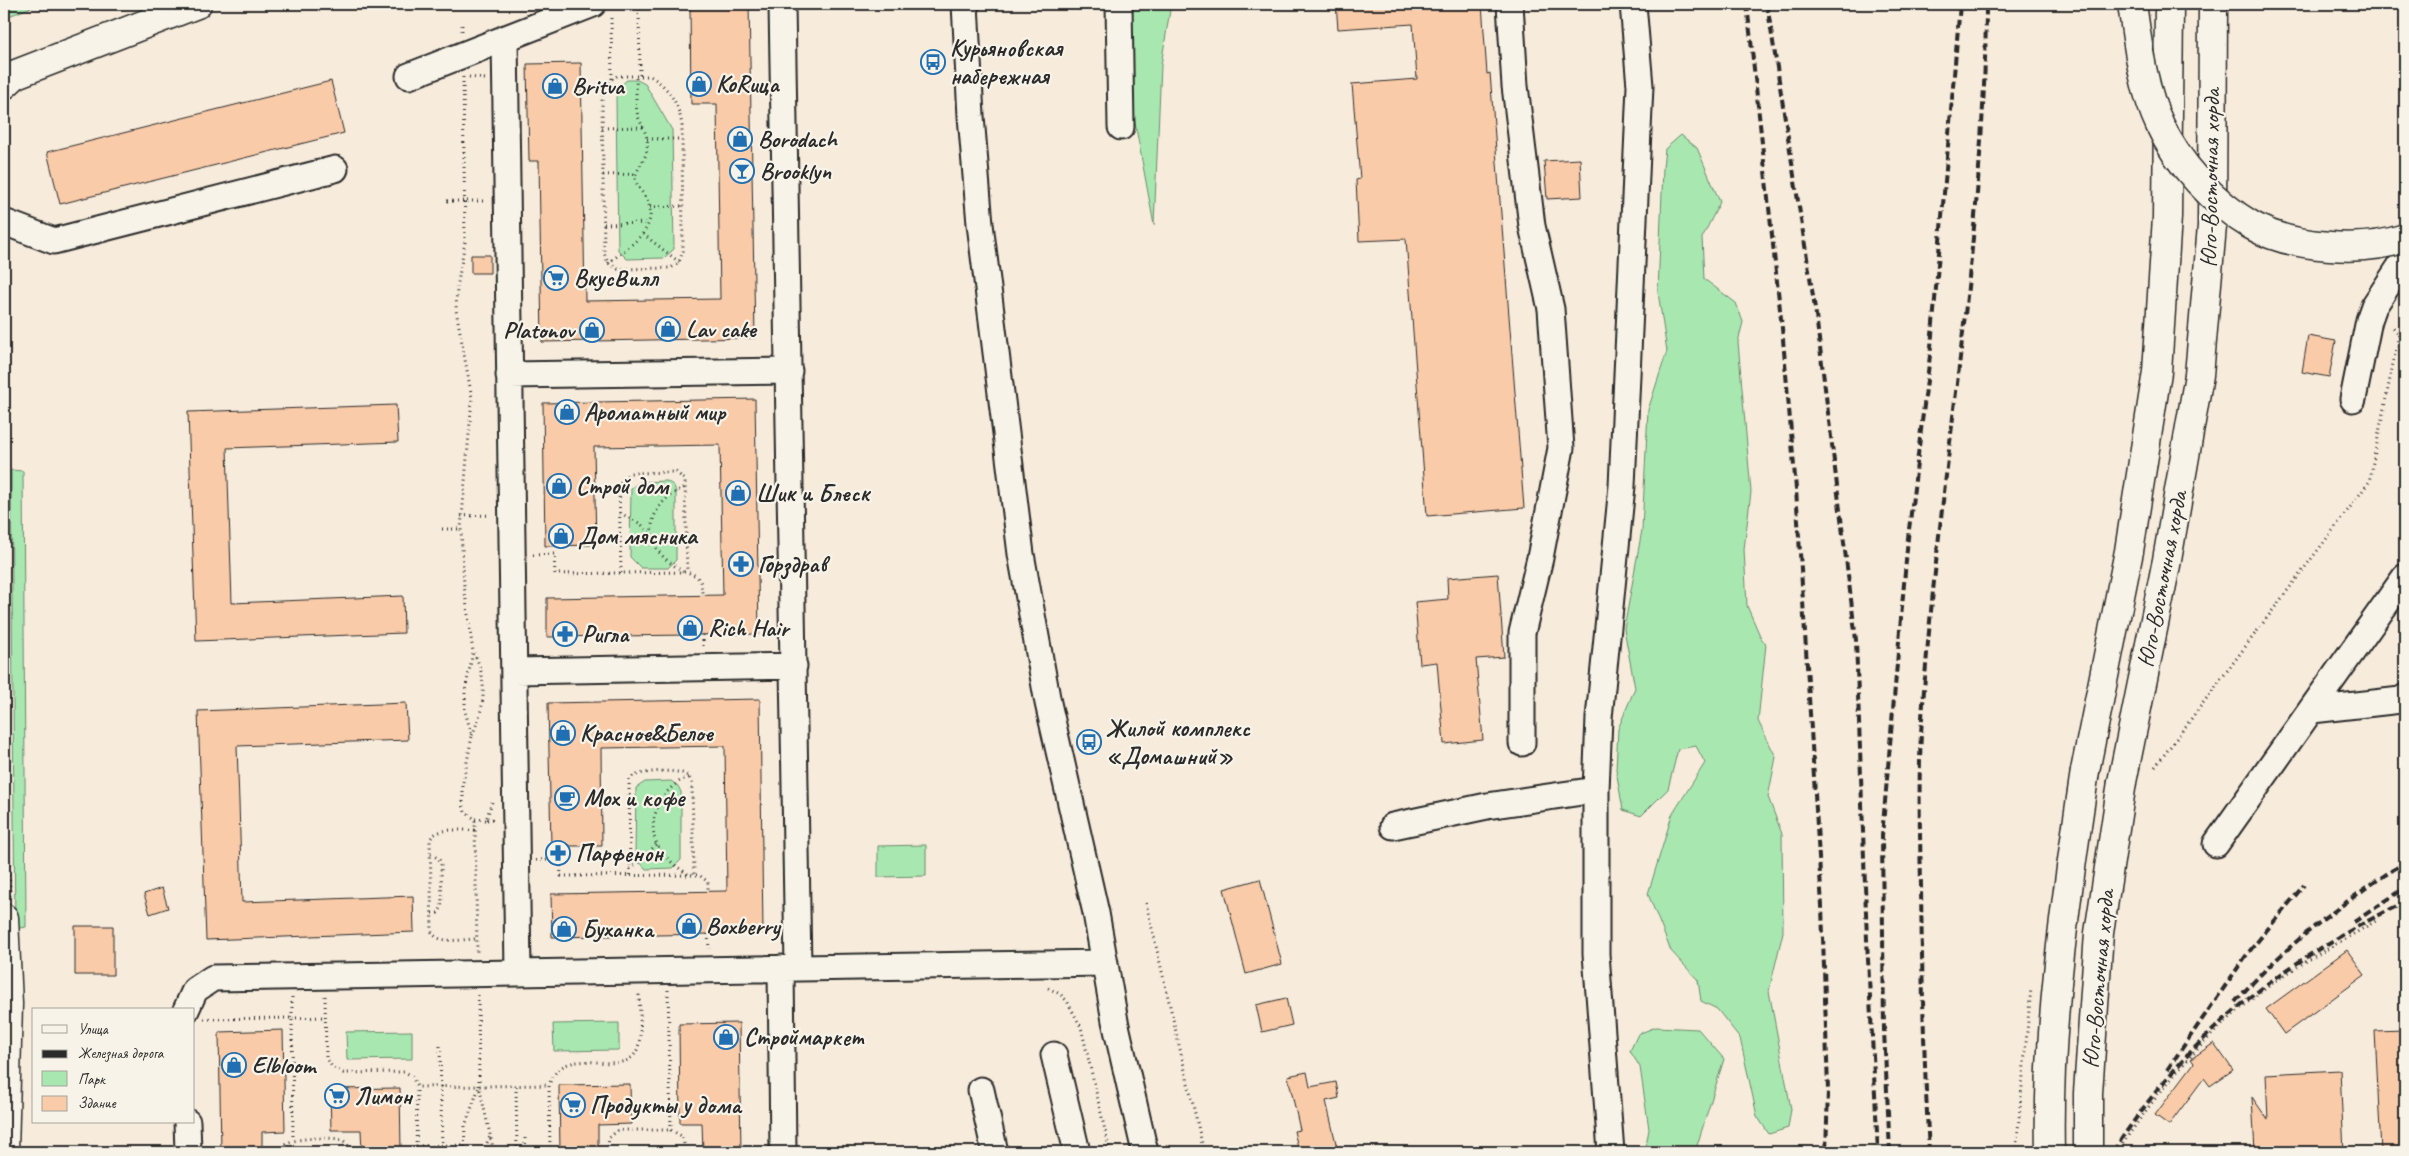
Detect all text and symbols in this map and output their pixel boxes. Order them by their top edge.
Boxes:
place label: Курьяновская набережная [950,33,1064,91]
bus stop icon: Курьяновская набережная [920,49,946,75]
place label: КоRица [716,69,780,99]
place label: Britva [572,71,626,101]
shop icon: КоRица [686,71,712,97]
shop icon: Britva [542,73,568,99]
street label: Юго-Восточная хорда [2193,86,2227,268]
place label: Borodach [758,124,838,154]
shop icon: Borodach [727,126,753,152]
place label: Brooklyn [760,156,832,186]
bar icon: Brooklyn [729,158,755,184]
place label: ВкусВилл [574,263,659,293]
supermarket icon: ВкусВилл [543,265,569,291]
place label: Lav cake [686,314,758,344]
place label: Platonov [503,315,577,345]
shop icon: Lav cake [655,316,681,342]
shop icon: Platonov [579,317,605,343]
place label: Ароматный мир [584,397,728,427]
shop icon: Ароматный мир [554,399,580,425]
place label: Строй дом [576,471,670,501]
shop icon: Строй дом [546,473,572,499]
place label: Шик и Блеск [756,478,871,508]
shop icon: Шик и Блеск [725,480,751,506]
street label: Юго-Восточная хорда [2130,486,2194,670]
place label: Дом мясника [578,521,699,551]
shop icon: Дом мясника [548,523,574,549]
place label: Горздрав [758,549,831,580]
pharmacy icon: Горздрав [728,551,754,577]
place label: Rich Hair [708,613,791,643]
shop icon: Rich Hair [677,615,703,641]
place label: Ригла [582,619,630,649]
pharmacy icon: Ригла [552,621,578,647]
place label: Жилой комплекс «Домашний» [1106,713,1251,771]
place label: Красное&Белое [580,718,715,748]
shop icon: Красное&Белое [550,720,576,746]
bus stop icon: Жилой комплекс «Домашний» [1076,729,1102,755]
place label: Мох и кофе [584,783,686,813]
cafe icon: Мох и кофе [554,785,580,811]
place label: Парфенон [576,838,665,868]
pharmacy icon: Парфенон [545,840,571,866]
street label: Юго-Восточная хорда [2075,886,2121,1069]
place label: Boxberry [706,911,781,941]
shop icon: Boxberry [676,913,702,939]
place label: Буханка [582,914,656,944]
shop icon: Буханка [551,916,577,942]
legend [32,1008,195,1124]
text: Улица [78,1020,109,1039]
place label: Строймаркет [744,1022,865,1052]
shop icon: Строймаркет [713,1024,739,1050]
text: Железная дорога [78,1044,165,1063]
place label: Elbloom [252,1050,317,1080]
shop icon: Elbloom [221,1052,247,1078]
text: Парк [78,1070,106,1089]
place label: Лимон [354,1081,413,1111]
supermarket icon: Лимон [324,1083,350,1109]
place label: Продукты у дома [590,1090,743,1120]
supermarket icon: Продукты у дома [560,1092,586,1118]
text: Здание [78,1094,117,1113]

